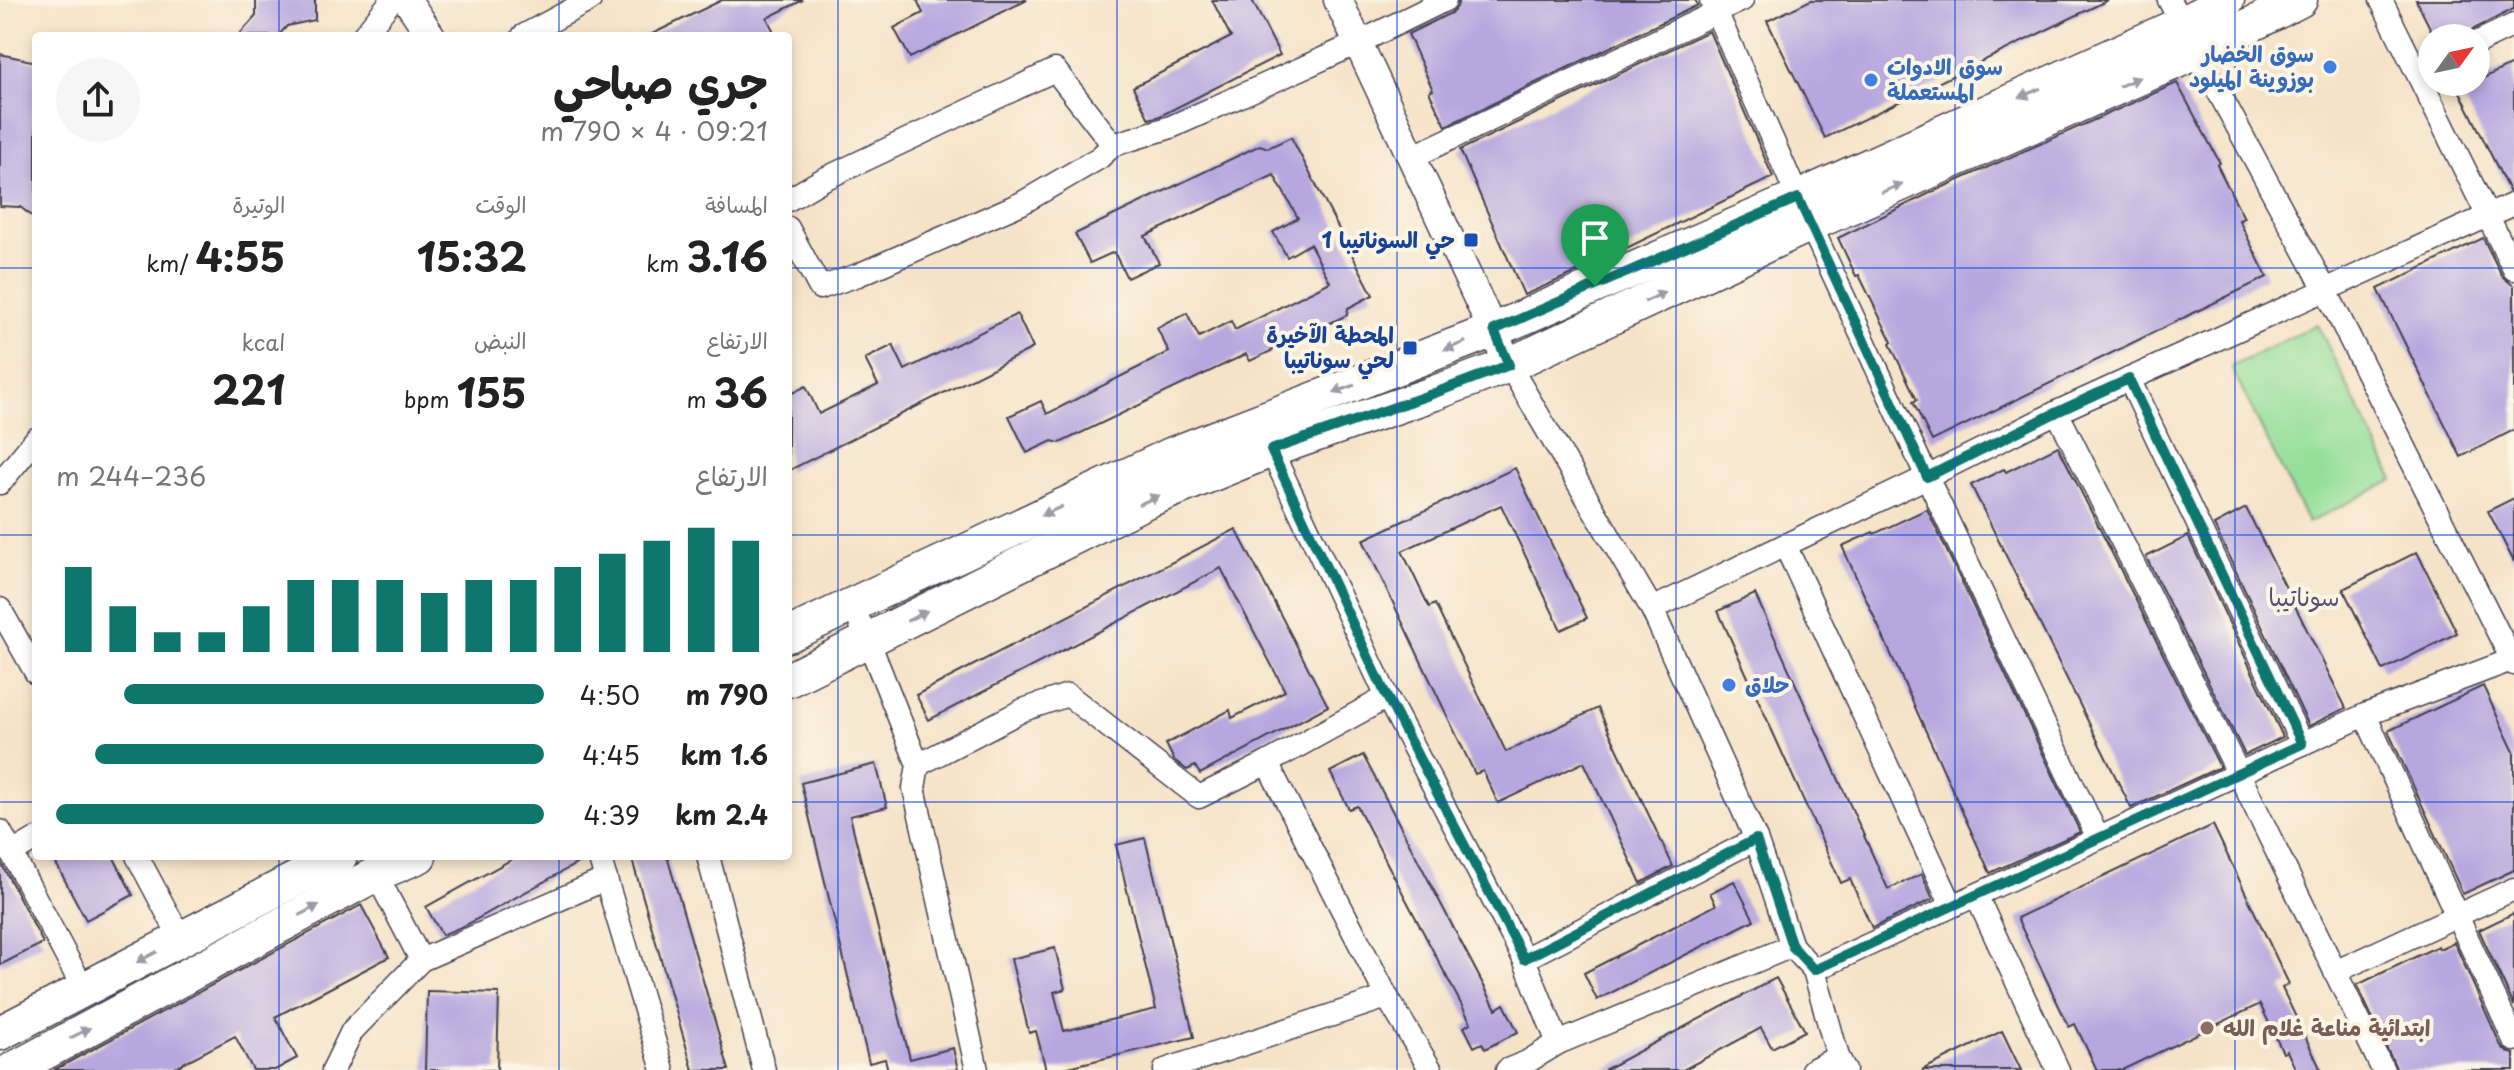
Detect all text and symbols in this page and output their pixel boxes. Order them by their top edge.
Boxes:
north arrow [2418,24,2490,96]
map controls [2418,24,2490,96]
place label: سوق الخضار بوزوينة الميلود [2189,36,2314,94]
text: جري صباحي [553,48,768,114]
place label: سوق الادوات المستعملة [1887,49,2003,107]
button: share [56,58,140,142]
marker: سوق الخضار بوزوينة الميلود [2321,58,2339,76]
marker: سوق الادوات المستعملة [1862,71,1880,89]
one-way arrow [2117,76,2141,89]
one-way arrow [2018,86,2042,100]
text: 09:21 · 4 × 790 m [540,111,768,150]
one-way arrow [1880,181,1903,195]
text: الوتيرة [232,187,285,220]
text: الوقت [475,187,527,220]
text: المسافة [705,187,768,220]
pin [1561,204,1629,286]
icon: arrive [1573,216,1617,260]
place label: حي السوناتيبا 1 [1321,222,1455,260]
text: 4:55 [196,225,285,286]
text: 15:32 [417,225,527,286]
text: 3.16 [687,225,768,286]
marker: حي السوناتيبا 1 [1462,231,1480,249]
text: /km [146,246,196,279]
text: km [646,246,687,279]
one-way arrow [1644,290,1667,304]
place label: المحطة الآخيرة لحي سوناتيبا [1266,317,1394,380]
text: النبض [474,323,527,356]
text: الارتفاع [706,323,768,356]
text: kcal [241,325,285,358]
marker: المحطة الآخيرة لحي سوناتيبا [1401,339,1419,357]
one-way arrow [1443,340,1467,353]
text: 221 [212,358,285,419]
text: 155 [457,361,527,422]
text: 36 [714,361,768,422]
text: bpm [404,382,457,415]
text: m [686,382,714,415]
one-way arrow [1332,383,1356,396]
text: 236–244 m [56,456,206,495]
text: الارتفاع [695,456,768,495]
one-way arrow [1137,493,1161,506]
one-way arrow [1041,504,1064,518]
district label: سوناتيبا [2268,578,2340,614]
one-way arrow [905,609,928,622]
place label: حلاق [1745,667,1789,700]
text: 4:50 [580,675,640,714]
text: 790 m [686,675,768,714]
marker: حلاق [1720,676,1738,694]
text: 4:45 [582,735,640,774]
text: 1.6 km [681,735,768,774]
text: 4:39 [584,795,640,834]
text: 2.4 km [675,795,768,834]
one-way arrow [298,903,321,916]
one-way arrow [136,949,158,963]
place label: ابتدائية مناعة غلام الله [2223,1010,2430,1045]
marker: ابتدائية مناعة غلام الله [2198,1019,2216,1037]
one-way arrow [69,1026,92,1040]

